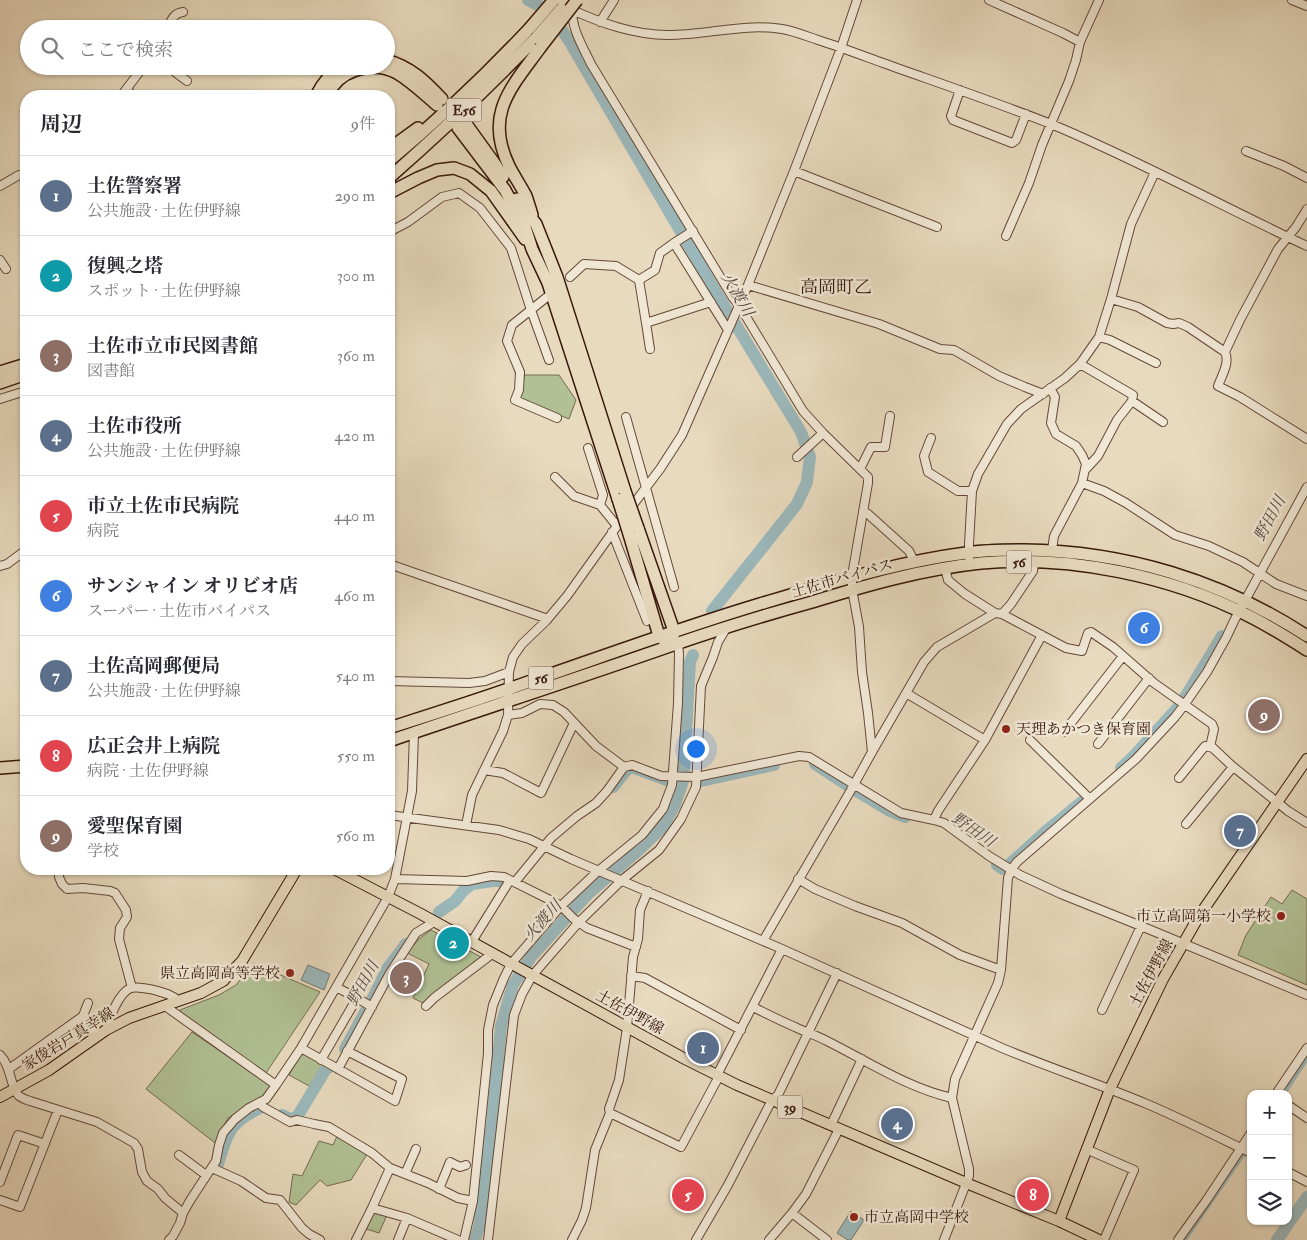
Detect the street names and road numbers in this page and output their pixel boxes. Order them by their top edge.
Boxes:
road number: E56 [446,98,482,122]
road number: 56 [1006,550,1032,574]
street label: 土佐市バイパス [789,555,895,602]
road number: 56 [528,666,554,690]
street label: 土佐伊野線 [1125,936,1177,1011]
street label: 土佐伊野線 [592,986,667,1039]
street label: 家俊岩戸真幸線 [19,1004,118,1075]
road number: 39 [778,1096,802,1118]

